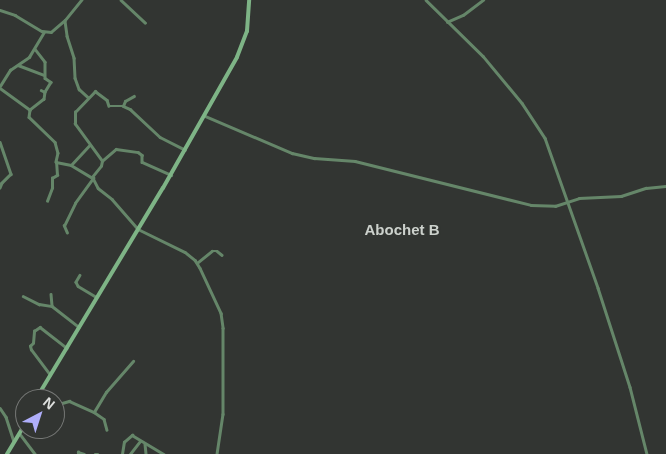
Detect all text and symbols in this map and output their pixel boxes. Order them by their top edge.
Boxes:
district label: Abochet B [364,221,440,239]
north arrow [15,389,65,439]
text: N [40,394,58,413]

